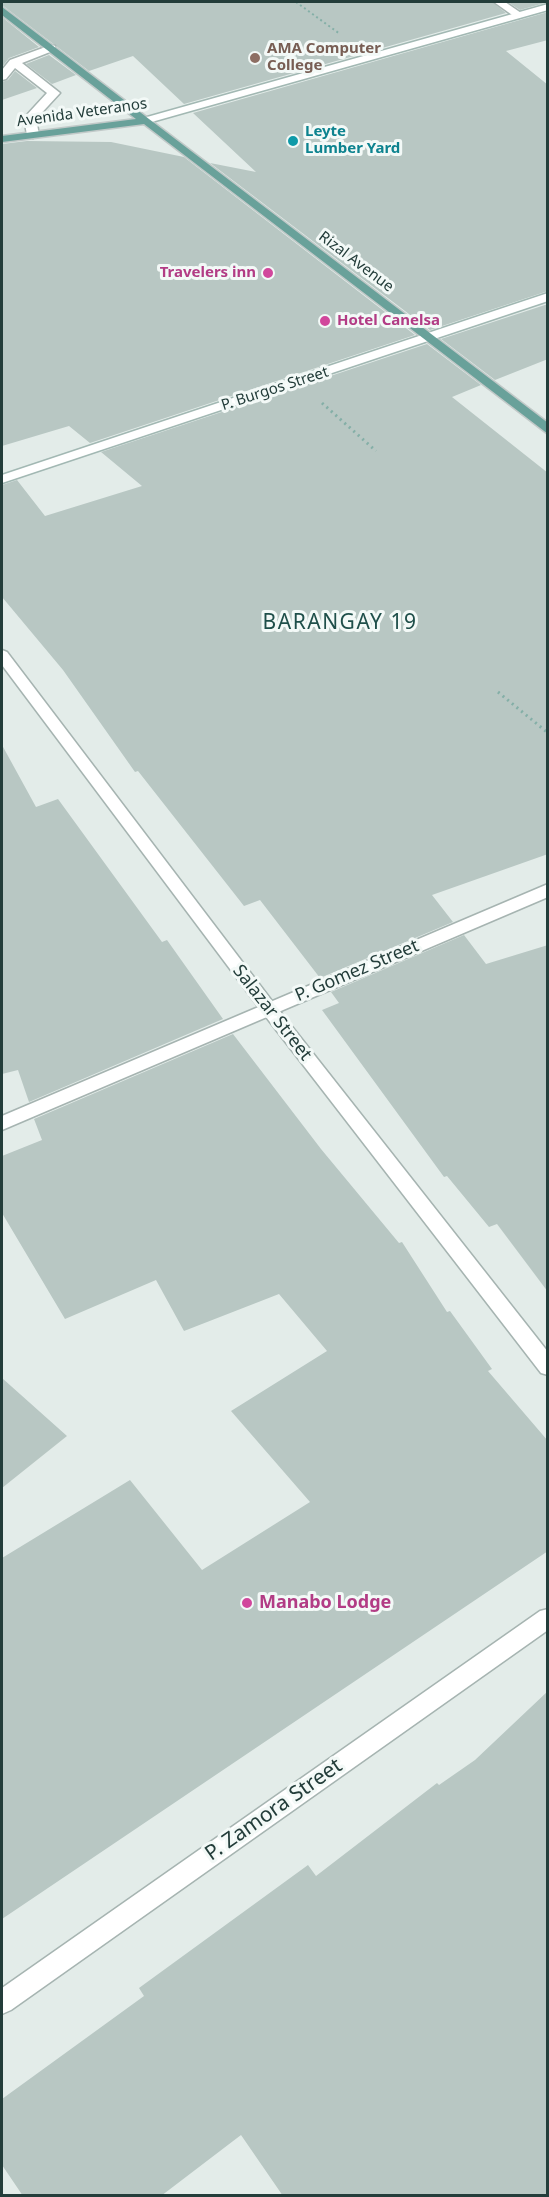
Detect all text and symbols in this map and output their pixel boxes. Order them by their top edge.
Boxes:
place label: AMA Computer College [267,40,381,75]
marker: AMA Computer College [248,51,262,65]
street label: Avenida Veteranos [16,95,148,131]
place label: Leyte Lumber Yard [305,123,400,158]
marker: Leyte Lumber Yard [286,134,300,148]
street label: Rizal Avenue [315,228,397,296]
place label: Travelers inn [160,264,256,282]
marker: Travelers inn [261,266,275,280]
place label: Hotel Canelsa [337,312,440,330]
marker: Hotel Canelsa [318,314,332,328]
street label: P. Burgos Street [219,363,331,415]
district label: BARANGAY 19 [263,610,417,636]
street label: P. Gomez Street [292,935,422,1007]
street label: Salazar Street [228,961,316,1065]
place label: Manabo Lodge [259,1592,391,1614]
marker: Manabo Lodge [240,1596,254,1610]
street label: P. Zamora Street [201,1753,347,1867]

